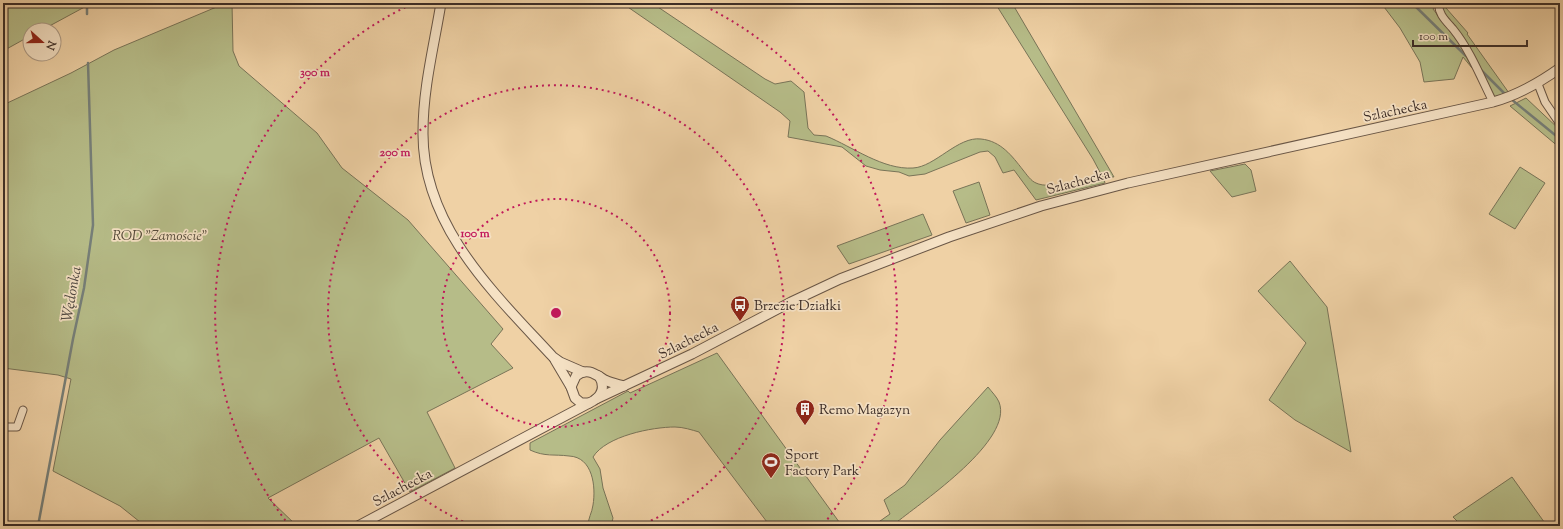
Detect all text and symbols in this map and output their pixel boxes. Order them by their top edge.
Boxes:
north arrow [22,22,62,62]
scale bar [1413,22,1527,48]
text: 100 m [1419,28,1448,46]
text: N [41,37,60,52]
text: 300 m [300,64,330,82]
street label: Szlachecka [1362,95,1430,128]
text: 200 m [380,144,410,162]
street label: Szlachecka [1045,165,1113,201]
text: 100 m [459,225,490,243]
park label: ROD "Zamoście" [112,227,208,247]
water label: Wędonka [57,265,88,324]
bus stop icon: Brzezie Działki [729,294,751,322]
place label: Brzezie Działki [754,297,841,317]
centre of rings [549,306,563,320]
street label: Szlachecka [655,318,723,365]
building icon: Remo Magazyn [794,398,816,426]
place label: Remo Magazyn [819,401,910,421]
place label: Sport Factory Park [785,446,860,482]
sports icon: Sport Factory Park [760,451,782,479]
street label: Szlachecka [370,464,437,513]

